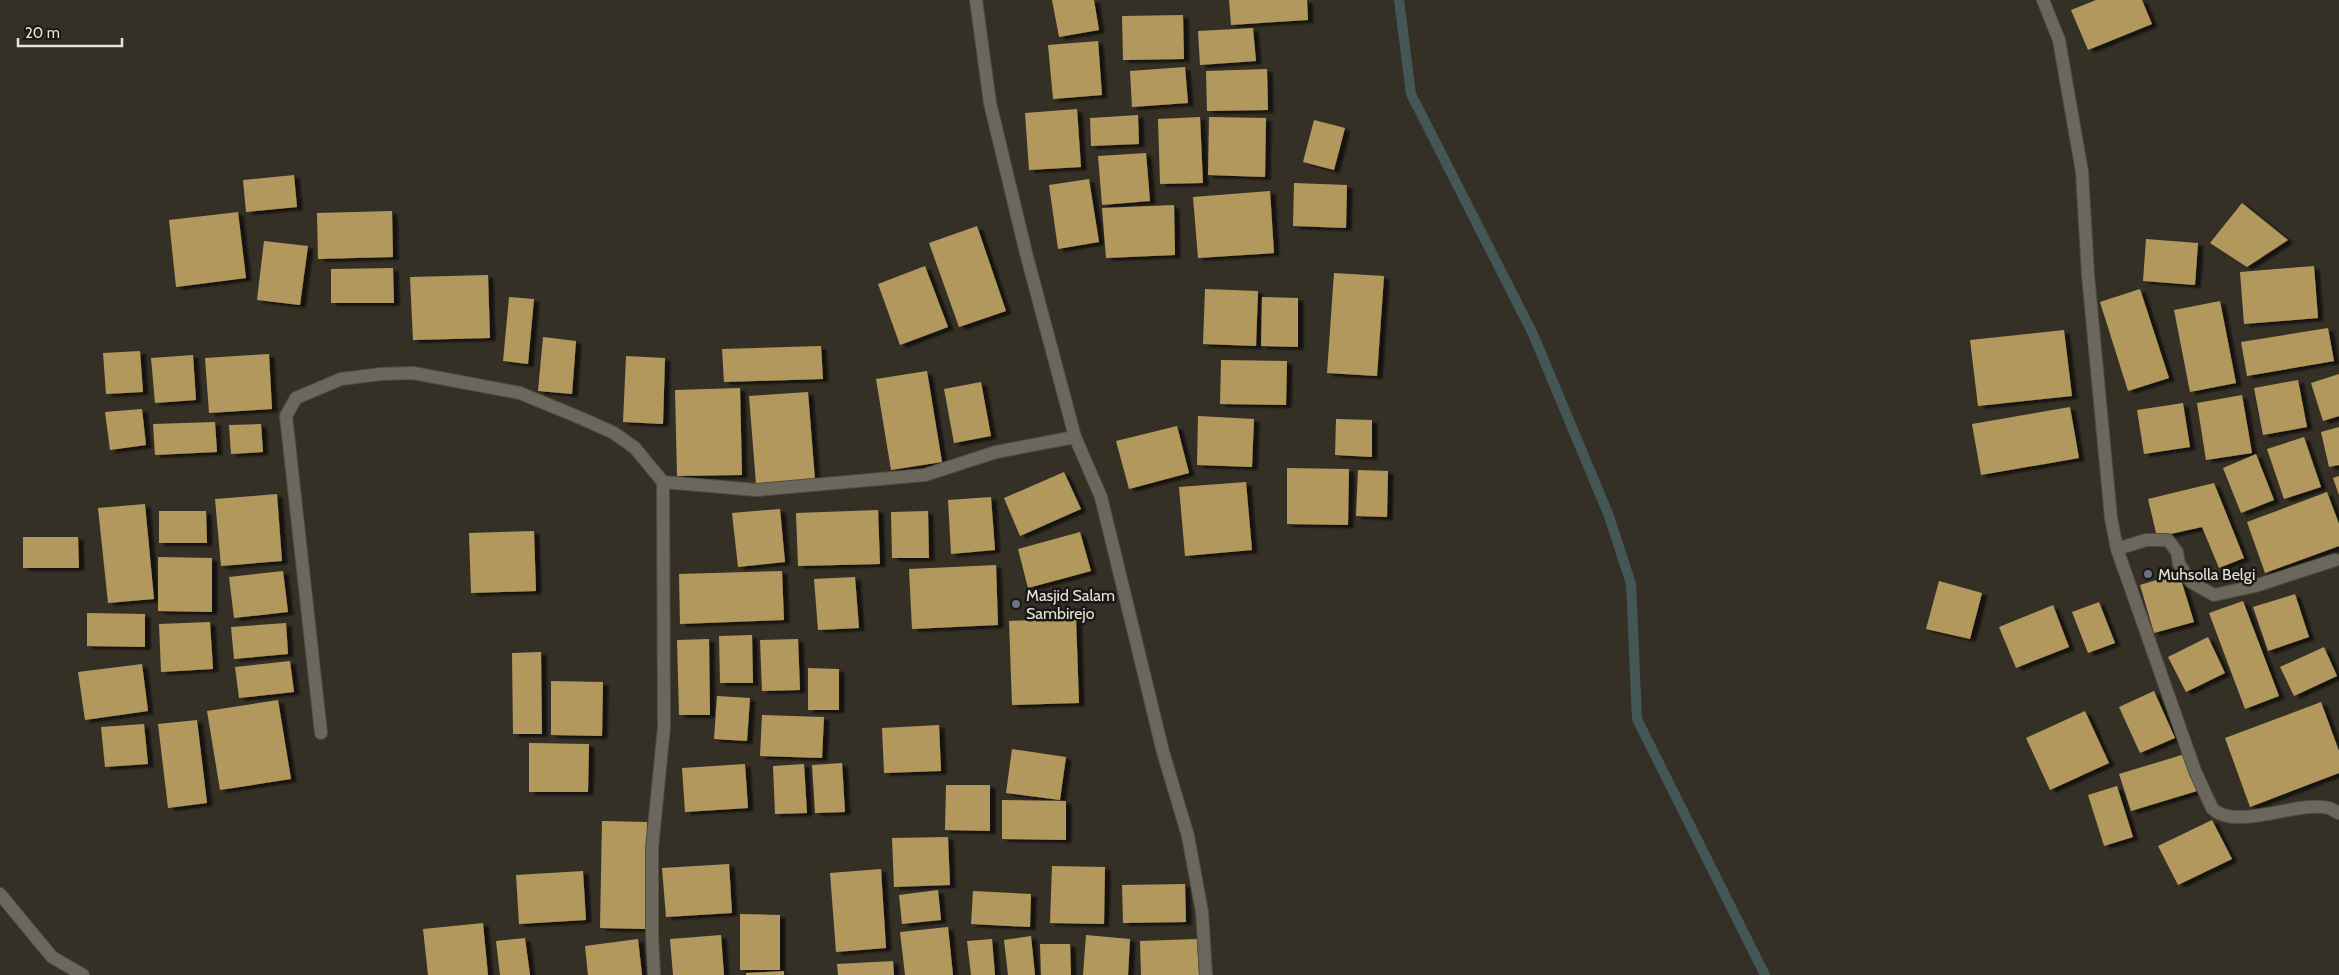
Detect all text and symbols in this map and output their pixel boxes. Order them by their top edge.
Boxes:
scale bar [18,15,121,47]
text: 20 m [25,24,60,42]
place label: Muhsolla Belgi [2158,565,2255,584]
marker: Muhsolla Belgi [2142,568,2154,580]
place label: Masjid Salam Sambirejo [1026,586,1115,623]
marker: Masjid Salam Sambirejo [1010,598,1022,610]

